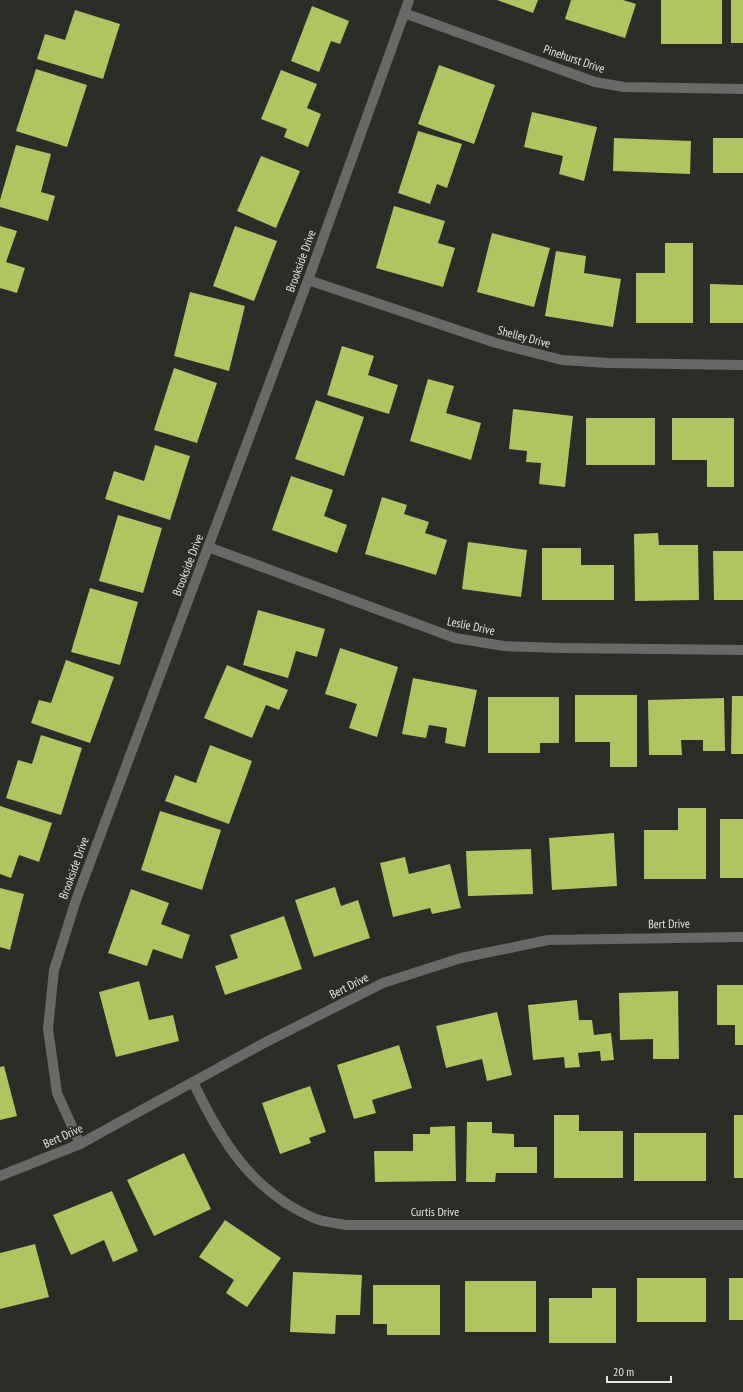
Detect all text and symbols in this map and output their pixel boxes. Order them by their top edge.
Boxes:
street label: Pinehurst Drive [542,41,607,76]
street label: Brookside Drive [282,228,319,294]
street label: Shelley Drive [496,322,552,351]
street label: Brookside Drive [169,532,206,598]
street label: Leslie Drive [446,613,496,638]
street label: Brookside Drive [55,835,92,901]
street label: Bert Drive [648,916,690,931]
street label: Bert Drive [327,969,371,1002]
street label: Bert Drive [41,1120,85,1151]
street label: Curtis Drive [411,1204,459,1219]
scale bar [607,1358,671,1384]
text: 20 m [613,1364,634,1379]

